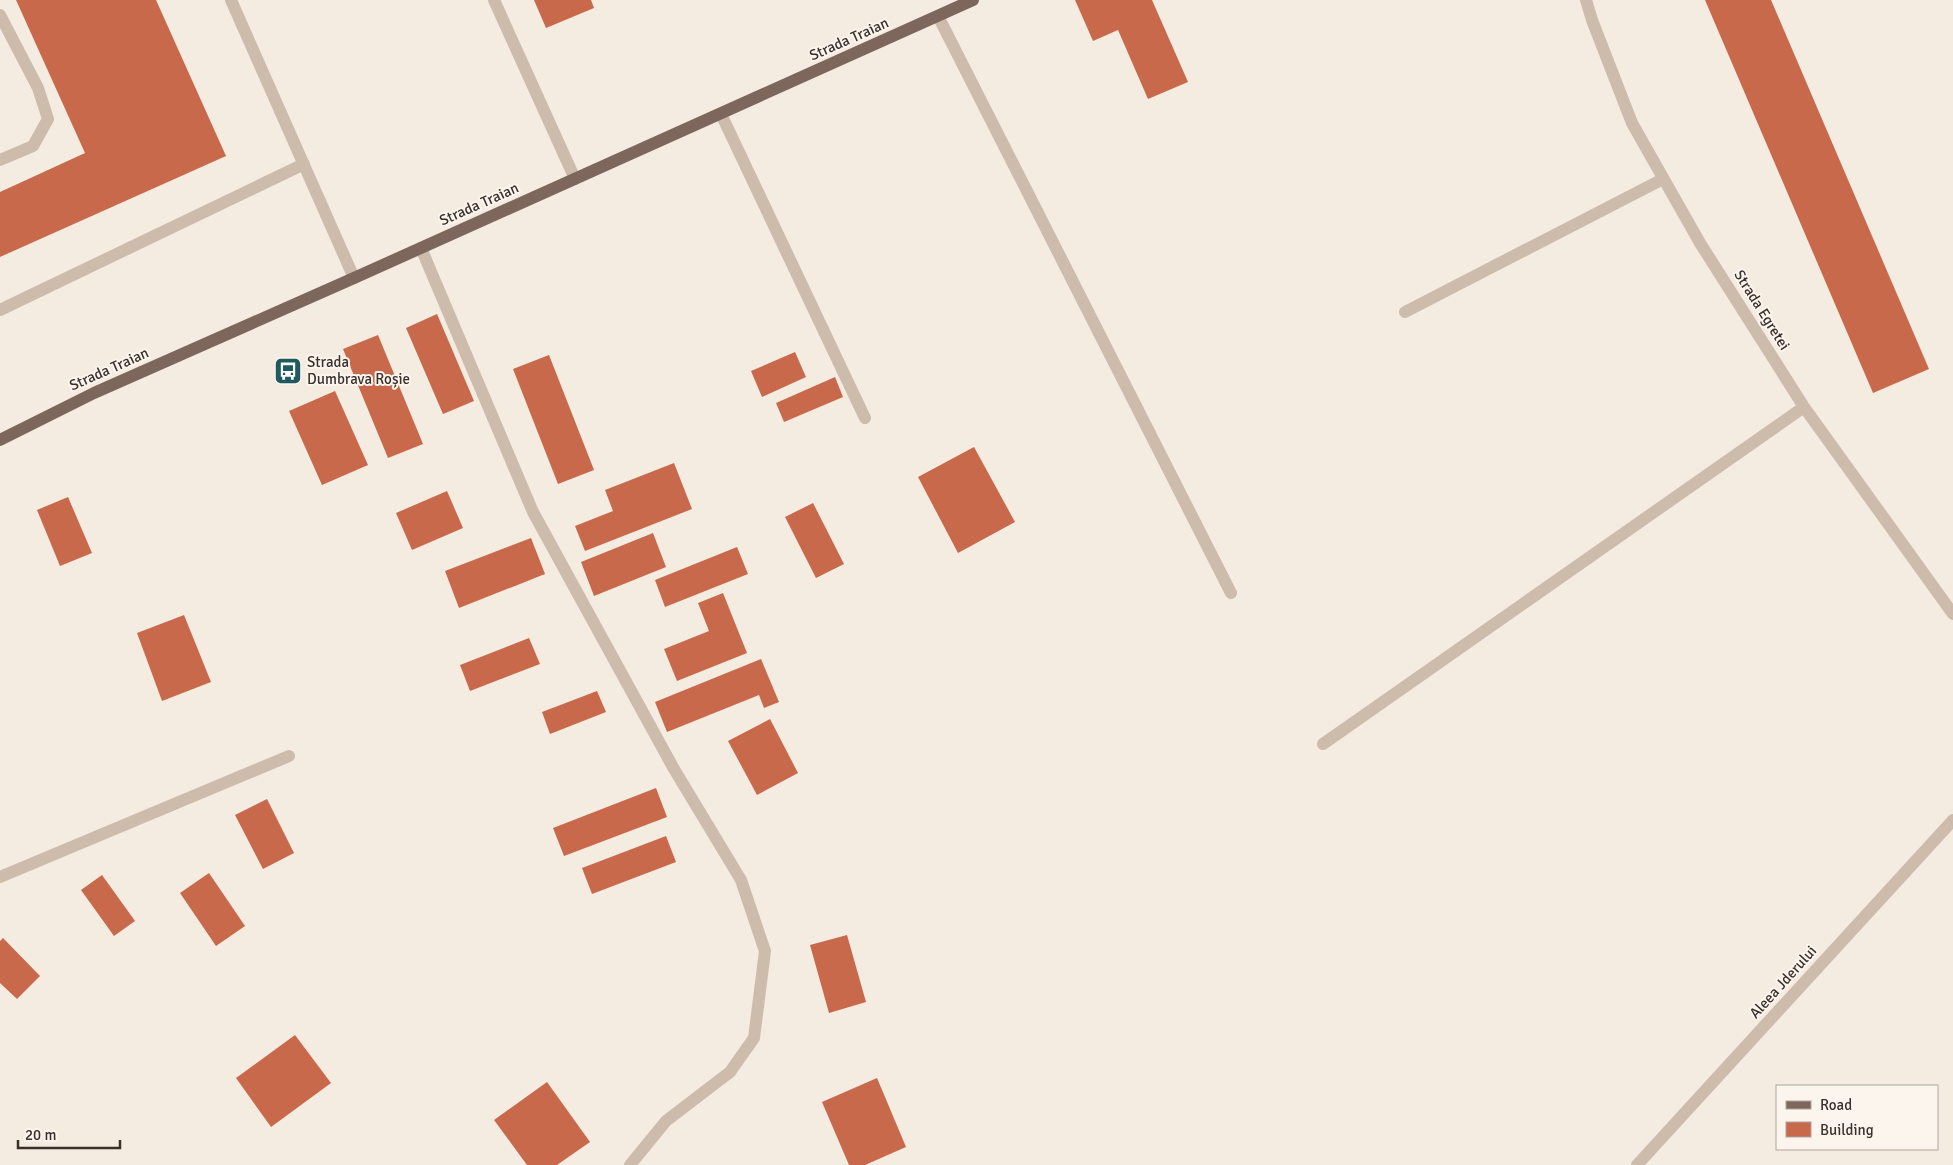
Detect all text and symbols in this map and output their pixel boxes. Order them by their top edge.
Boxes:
street label: Strada Traian [807,14,891,64]
street label: Strada Traian [437,179,521,229]
street label: Strada Egretei [1730,267,1794,353]
street label: Strada Traian [67,344,151,394]
place label: Strada Dumbrava Roșie [307,353,410,388]
bus stop icon: Strada Dumbrava Roșie [273,356,303,386]
street label: Aleea Jderului [1746,942,1820,1022]
legend [1776,1085,1938,1150]
text: Road [1820,1096,1852,1114]
scale bar [18,1118,120,1150]
text: Building [1820,1121,1874,1139]
text: 20 m [25,1126,56,1144]

